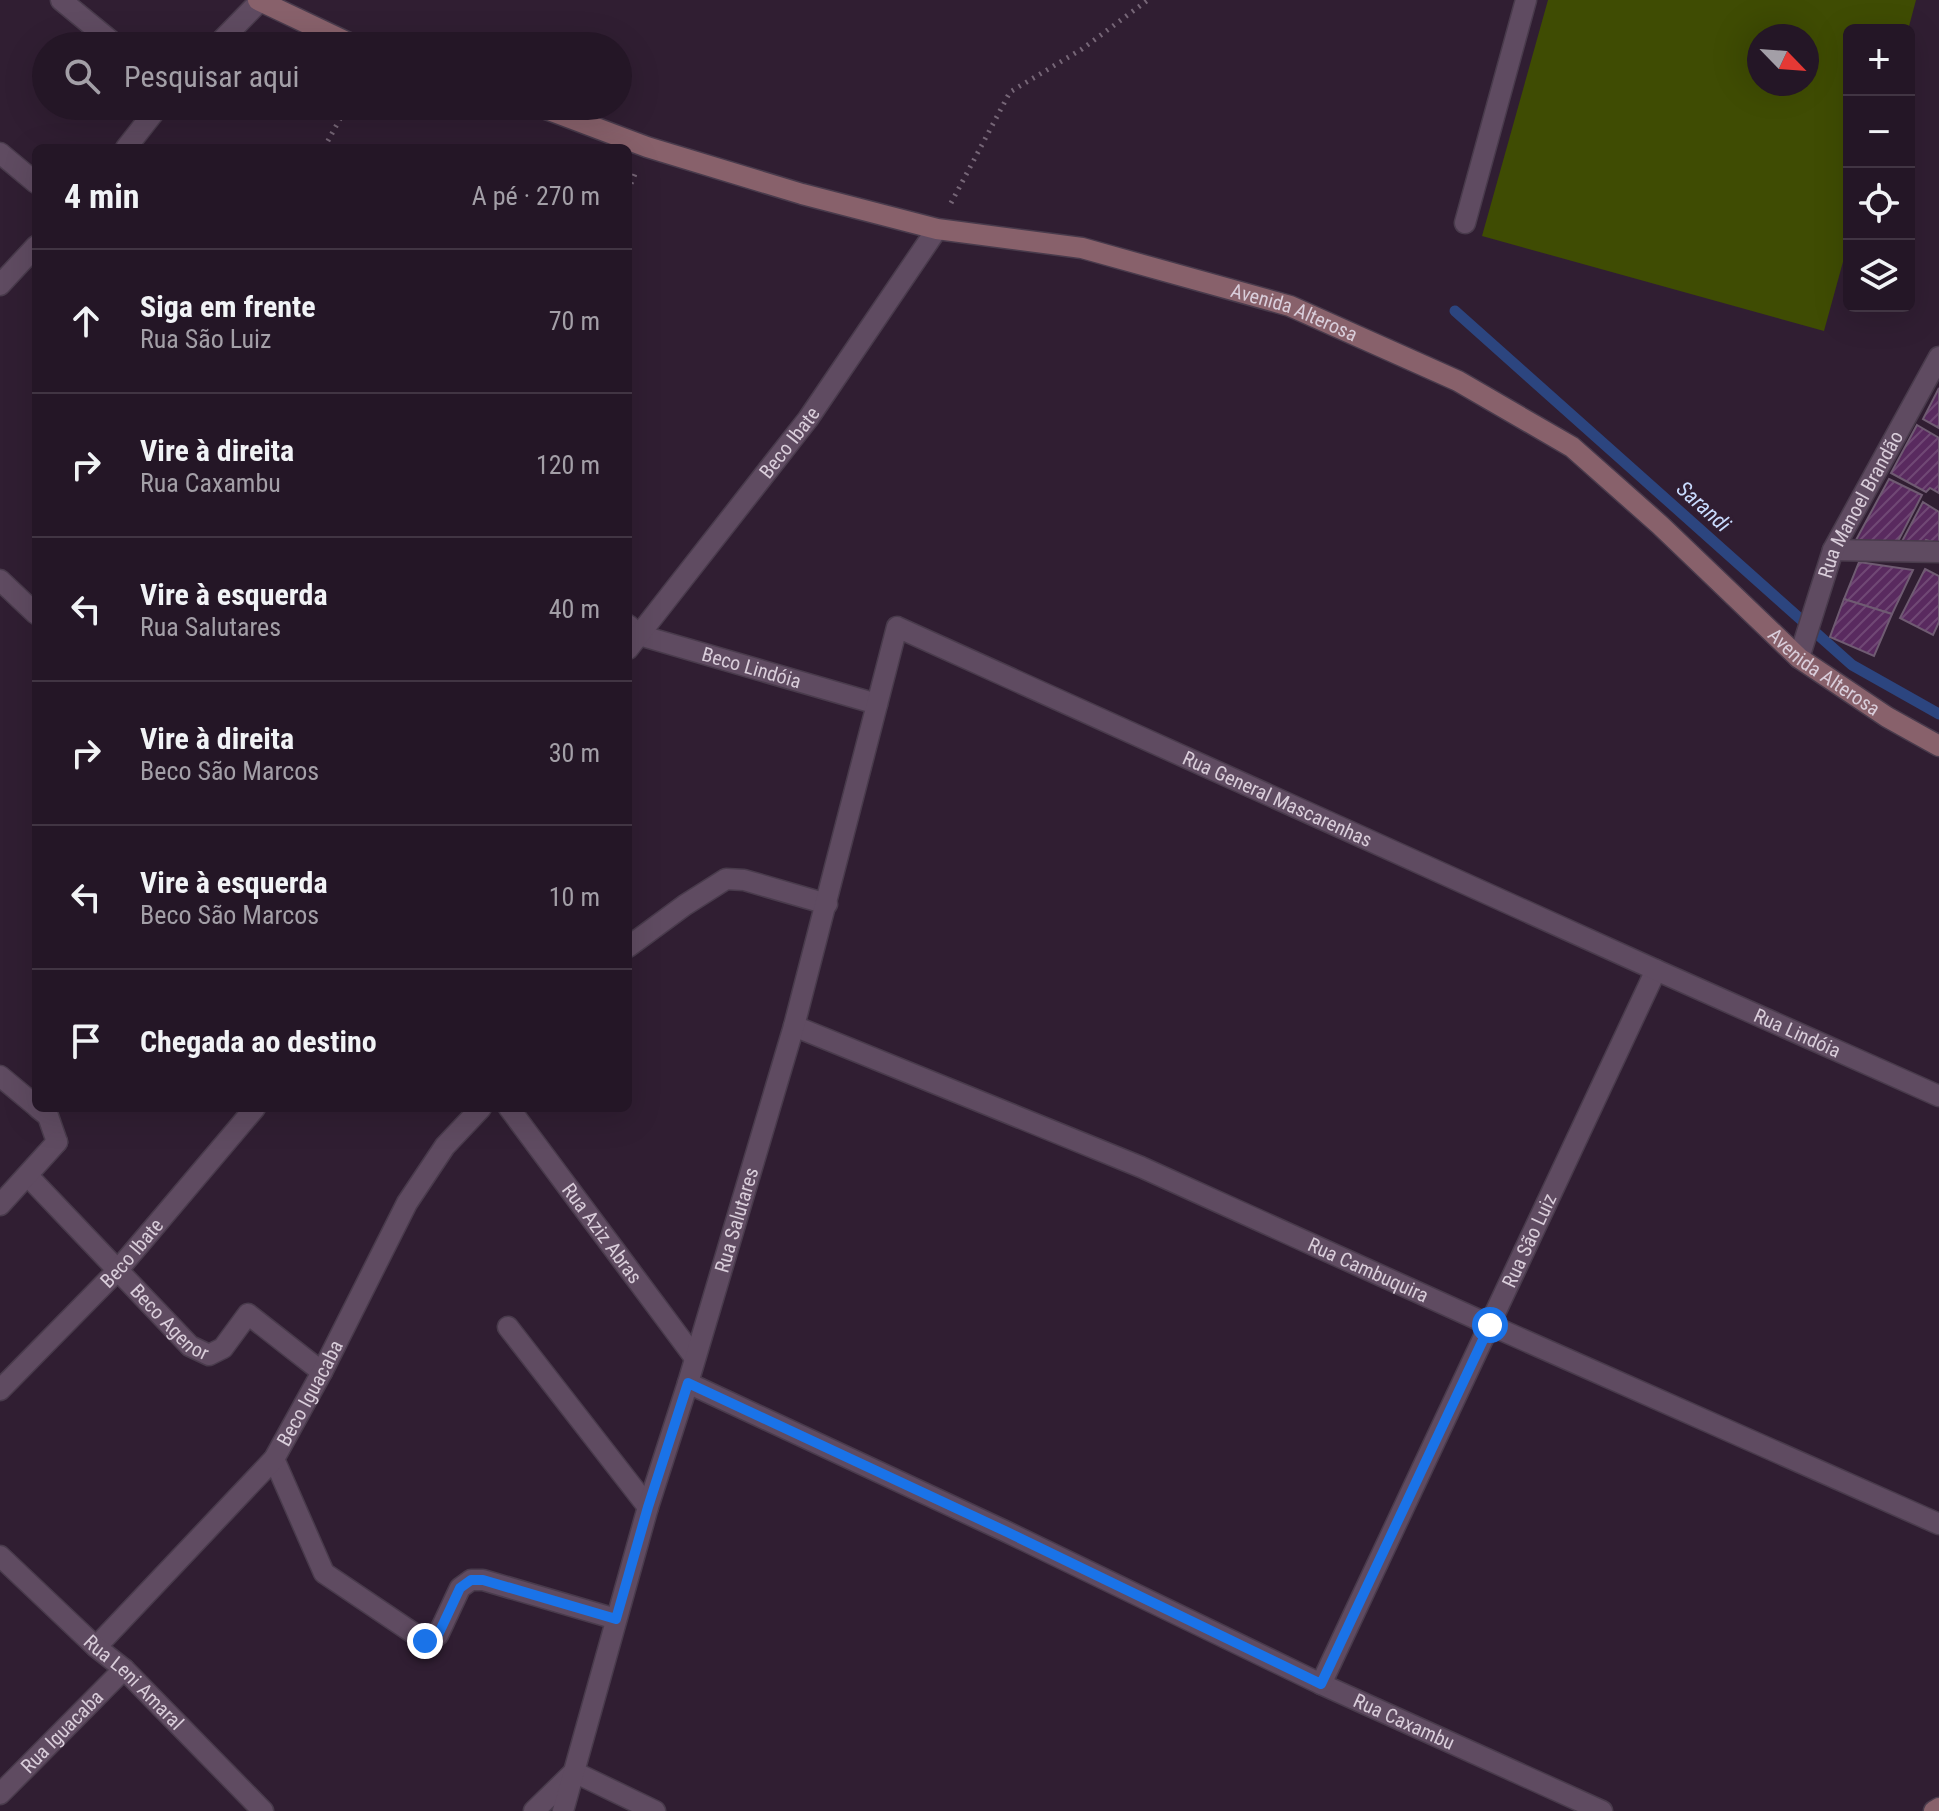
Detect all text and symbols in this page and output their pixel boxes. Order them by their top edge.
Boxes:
north arrow [1747,24,1819,96]
map controls [1843,24,1915,312]
button: + [1843,24,1915,96]
search box [32,32,632,120]
icon: search [60,54,104,98]
text: Pesquisar aqui [124,59,299,94]
button: − [1843,96,1915,168]
button: locate [1843,168,1915,240]
text: 4 min [64,176,140,216]
text: A pé · 270 m [472,181,600,211]
button: layers [1843,240,1915,312]
street label: Avenida Alterosa [1228,278,1361,347]
text: Siga em frente [140,289,316,324]
icon: ahead [64,299,108,343]
text: 70 m [549,306,600,336]
text: Rua São Luiz [140,324,272,354]
street label: Beco Ibate [754,402,825,483]
street label: Rua Manoel Brandão [1813,427,1908,581]
text: Vire à direita [140,433,294,468]
icon: right [64,443,108,487]
text: 120 m [536,450,600,480]
text: Rua Caxambu [140,468,281,498]
water label: Sarandi [1672,476,1736,537]
text: Vire à esquerda [140,577,328,612]
icon: left [64,587,108,631]
text: 40 m [549,594,600,624]
text: Rua Salutares [140,612,281,642]
street label: Avenida Alterosa [1763,623,1885,721]
street label: Beco Lindóia [699,642,804,693]
text: Vire à direita [140,721,294,756]
icon: right [64,731,108,775]
text: 30 m [549,738,600,768]
street label: Rua General Mascarenhas [1179,746,1376,852]
text: Beco São Marcos [140,756,319,786]
text: Vire à esquerda [140,865,328,900]
icon: left [64,875,108,919]
text: 10 m [549,882,600,912]
text: Beco São Marcos [140,900,319,930]
street label: Rua Lindóia [1750,1003,1844,1063]
icon: arrive [64,1019,108,1063]
text: Chegada ao destino [140,1024,377,1059]
street label: Rua Salutares [709,1164,763,1275]
street label: Rua Aziz Abras [557,1178,647,1288]
street label: Rua São Luiz [1497,1189,1561,1291]
street label: Beco Ibate [95,1214,168,1293]
street label: Rua Cambuquira [1304,1232,1432,1308]
street label: Beco Agenor [125,1279,213,1365]
route start [1472,1307,1508,1343]
street label: Beco Iguacaba [272,1336,348,1450]
route end [407,1623,443,1659]
street label: Rua Leni Amaral [79,1630,189,1735]
street label: Rua Iguacaba [16,1685,108,1778]
street label: Rua Caxambu [1350,1688,1458,1755]

